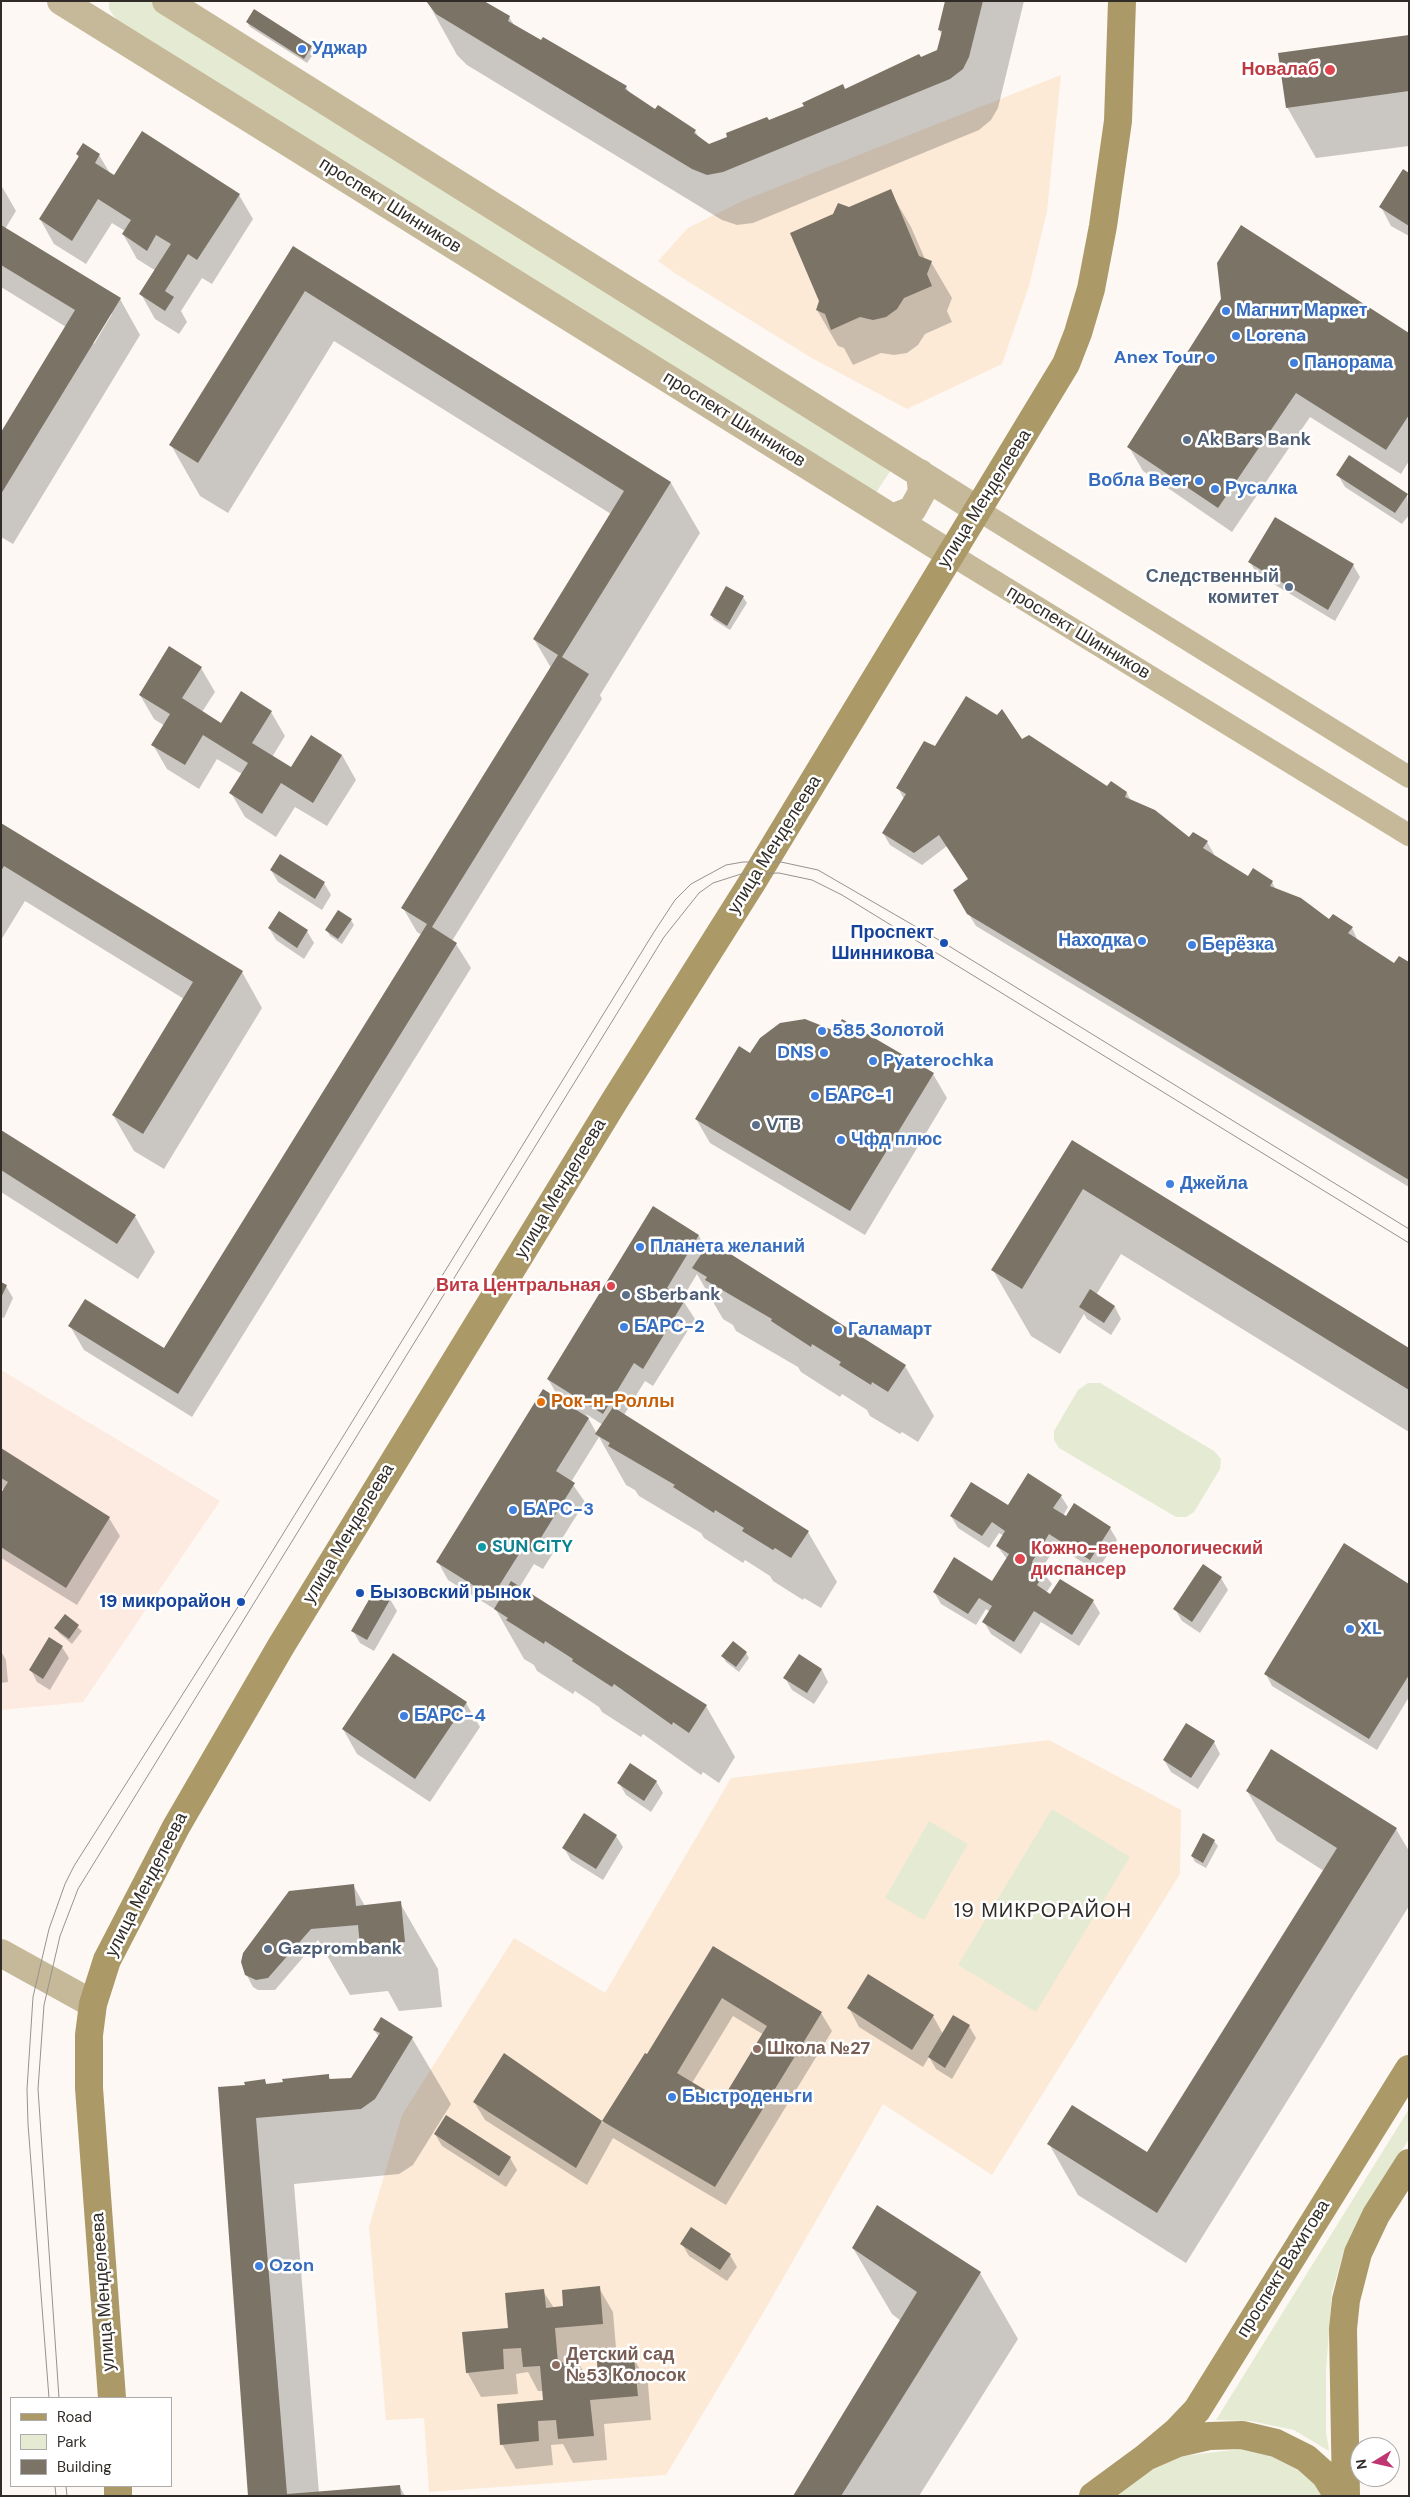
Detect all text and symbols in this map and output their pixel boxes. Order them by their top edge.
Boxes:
place label: Уджар [312,38,367,60]
marker: Уджар [296,43,308,55]
place label: Новалаб [1242,59,1319,81]
marker: Новалаб [1323,63,1337,77]
street label: проспект Шинников [315,153,465,259]
place label: Магнит Маркет [1236,300,1368,322]
marker: Магнит Маркет [1220,305,1232,317]
place label: Lorena [1246,325,1306,347]
marker: Lorena [1230,330,1242,342]
place label: Anex Tour [1114,347,1201,369]
marker: Anex Tour [1205,352,1217,364]
place label: Панорама [1304,352,1393,374]
marker: Панорама [1288,357,1300,369]
street label: проспект Шинников [659,367,809,473]
street label: улица Менделеева [934,426,1036,572]
place label: Ak Bars Bank [1197,429,1311,451]
marker: Ak Bars Bank [1181,434,1193,446]
place label: Вобла Beer [1088,470,1189,492]
marker: Вобла Beer [1193,475,1205,487]
place label: Русалка [1225,478,1297,500]
marker: Русалка [1209,483,1221,495]
place label: Следственный комитет [1146,566,1279,608]
marker: Следственный комитет [1283,581,1295,593]
street label: проспект Шинников [1002,582,1154,684]
street label: улица Менделеева [724,772,826,918]
place label: Проспект Шинникова [831,922,934,964]
place label: Находка [1058,930,1132,952]
place label: Берёзка [1202,934,1274,956]
marker: Находка [1136,935,1148,947]
marker: Проспект Шинникова [938,937,950,949]
marker: Берёзка [1186,939,1198,951]
place label: 585 Золотой [832,1020,944,1042]
marker: 585 Золотой [816,1025,828,1037]
place label: DNS [777,1042,814,1064]
marker: DNS [818,1047,830,1059]
place label: Pyaterochka [883,1050,994,1072]
marker: Pyaterochka [867,1055,879,1067]
place label: БАРС-1 [825,1085,892,1107]
marker: БАРС-1 [809,1090,821,1102]
place label: VTB [766,1114,801,1136]
street label: улица Менделеева [511,1115,611,1263]
marker: VTB [750,1119,762,1131]
place label: Чфд плюс [851,1129,942,1151]
marker: Чфд плюс [835,1134,847,1146]
place label: Джейла [1180,1173,1248,1195]
marker: Джейла [1164,1178,1176,1190]
place label: Планета желаний [650,1236,805,1258]
marker: Планета желаний [634,1241,646,1253]
place label: Вита Центральная [436,1275,601,1297]
marker: Вита Центральная [605,1280,617,1292]
place label: Sberbank [636,1284,721,1306]
marker: Sberbank [620,1289,632,1301]
place label: БАРС-2 [634,1316,705,1338]
place label: Галамарт [848,1319,932,1341]
marker: БАРС-2 [618,1321,630,1333]
marker: Галамарт [832,1324,844,1336]
place label: Рок-н-Роллы [551,1391,675,1413]
marker: Рок-н-Роллы [535,1396,547,1408]
street label: улица Менделеева [299,1460,399,1608]
place label: БАРС-3 [523,1499,594,1521]
marker: БАРС-3 [507,1504,519,1516]
place label: SUN CITY [492,1536,573,1558]
place label: Кожно-венерологический диспансер [1031,1538,1263,1580]
marker: SUN CITY [476,1541,488,1553]
marker: Кожно-венерологический диспансер [1013,1552,1027,1566]
place label: Бызовский рынок [370,1582,531,1604]
marker: Бызовский рынок [354,1587,366,1599]
place label: 19 микрорайон [99,1591,231,1613]
marker: 19 микрорайон [235,1596,247,1608]
place label: XL [1360,1618,1382,1640]
marker: XL [1344,1623,1356,1635]
place label: БАРС-4 [414,1705,486,1727]
marker: БАРС-4 [398,1710,410,1722]
street label: улица Менделеева [101,1809,193,1961]
district label: 19 МИКРОРАЙОН [952,1900,1134,1924]
place label: Gazprombank [278,1938,402,1960]
marker: Gazprombank [262,1943,274,1955]
place label: Школа №27 [767,2038,870,2060]
marker: Школа №27 [751,2043,763,2055]
place label: Быстроденьги [682,2086,813,2108]
marker: Быстроденьги [666,2091,678,2103]
street label: проспект Вахитова [1233,2196,1335,2342]
street label: улица Менделеева [88,2212,120,2372]
place label: Ozon [269,2255,314,2277]
marker: Ozon [253,2260,265,2272]
place label: Детский сад №53 Колосок [566,2344,686,2386]
marker: Детский сад №53 Колосок [550,2359,562,2371]
legend [10,2397,172,2487]
text: Road [57,2407,92,2427]
text: Park [57,2432,87,2452]
north arrow [1350,2437,1400,2487]
text: Building [57,2457,112,2477]
text: N [1351,2458,1371,2471]

